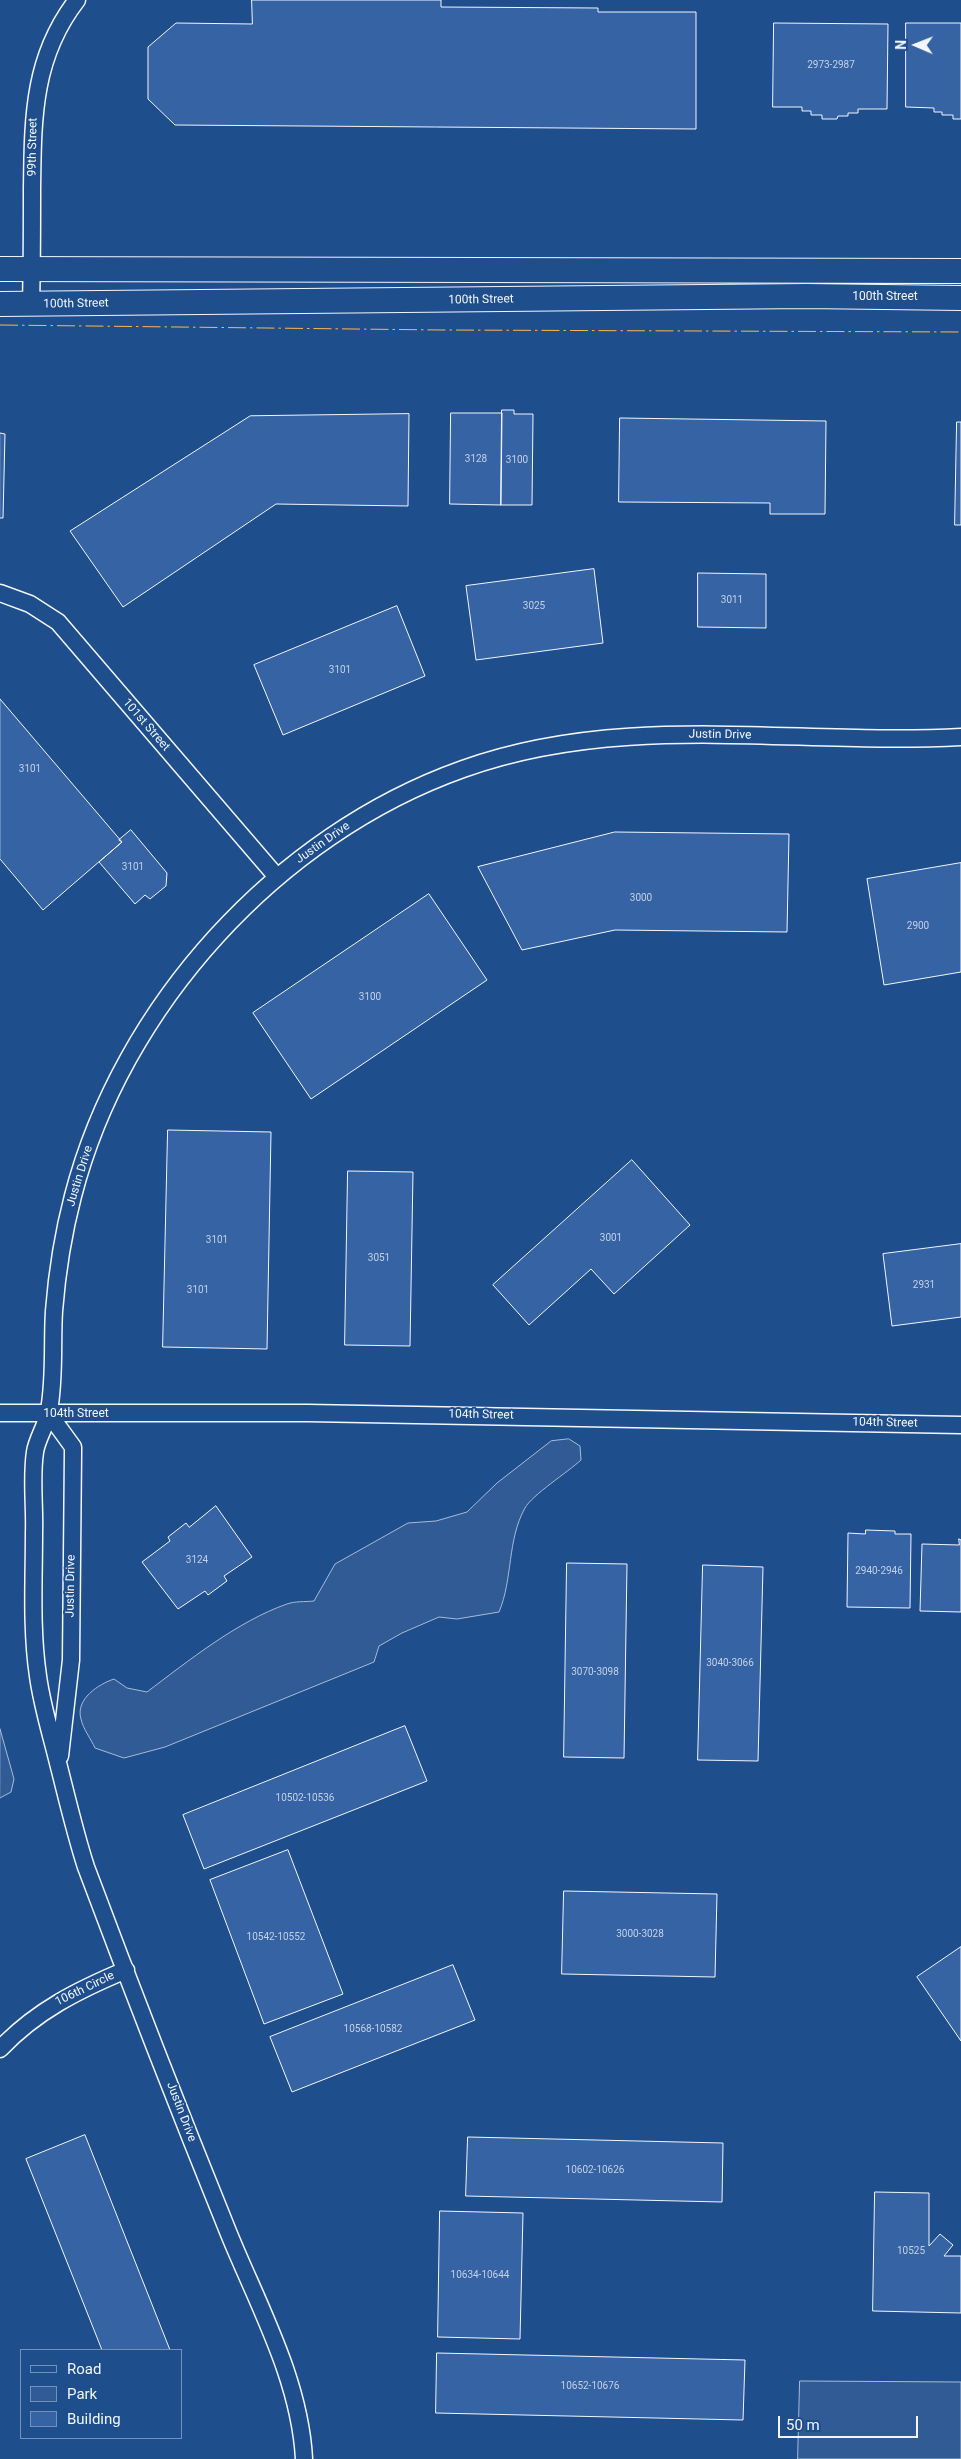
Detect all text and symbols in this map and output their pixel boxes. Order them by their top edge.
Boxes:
north arrow [891,20,941,70]
text: N [893,40,909,50]
house number: 2973-2987 [807,59,855,71]
street label: 99th Street [25,118,41,176]
street label: 100th Street [852,290,918,304]
street label: 100th Street [448,292,514,308]
street label: 100th Street [43,296,109,312]
house number: 3128 [465,453,487,465]
house number: 3100 [506,454,528,466]
house number: 3011 [721,594,743,606]
house number: 3025 [523,600,545,612]
house number: 3101 [329,664,351,676]
street label: 101st Street [119,696,173,754]
street label: Justin Drive [688,727,752,743]
house number: 3101 [19,763,41,775]
street label: Justin Drive [293,819,353,867]
house number: 3101 [122,861,144,873]
house number: 3000 [630,892,652,904]
house number: 2900 [907,920,929,932]
house number: 3100 [359,991,381,1003]
street label: Justin Drive [64,1144,96,1208]
house number: 3001 [600,1232,622,1244]
house number: 3101 [206,1234,228,1246]
house number: 3051 [368,1252,390,1264]
house number: 2931 [913,1279,935,1291]
house number: 3101 [187,1284,209,1296]
street label: 104th Street [43,1407,109,1421]
street label: 104th Street [448,1407,514,1423]
street label: 104th Street [852,1415,918,1431]
street label: Justin Drive [63,1554,79,1618]
house number: 3124 [186,1554,208,1566]
house number: 2940-2946 [855,1565,903,1577]
house number: 3040-3066 [706,1657,754,1669]
house number: 3070-3098 [571,1666,619,1678]
house number: 10502-10536 [276,1792,334,1804]
house number: 3000-3028 [616,1928,664,1940]
house number: 10542-10552 [247,1931,305,1943]
street label: 106th Circle [53,1969,117,2009]
house number: 10568-10582 [344,2023,402,2035]
street label: Justin Drive [163,2080,199,2144]
house number: 10602-10626 [566,2164,624,2176]
house number: 10525 [897,2245,925,2257]
house number: 10634-10644 [451,2269,509,2281]
legend [20,2349,182,2439]
text: Road [67,2360,101,2378]
house number: 10652-10676 [561,2380,619,2392]
text: Park [67,2385,97,2403]
scale bar [781,2406,921,2438]
text: Building [67,2410,121,2428]
text: 50 m [786,2416,820,2434]

